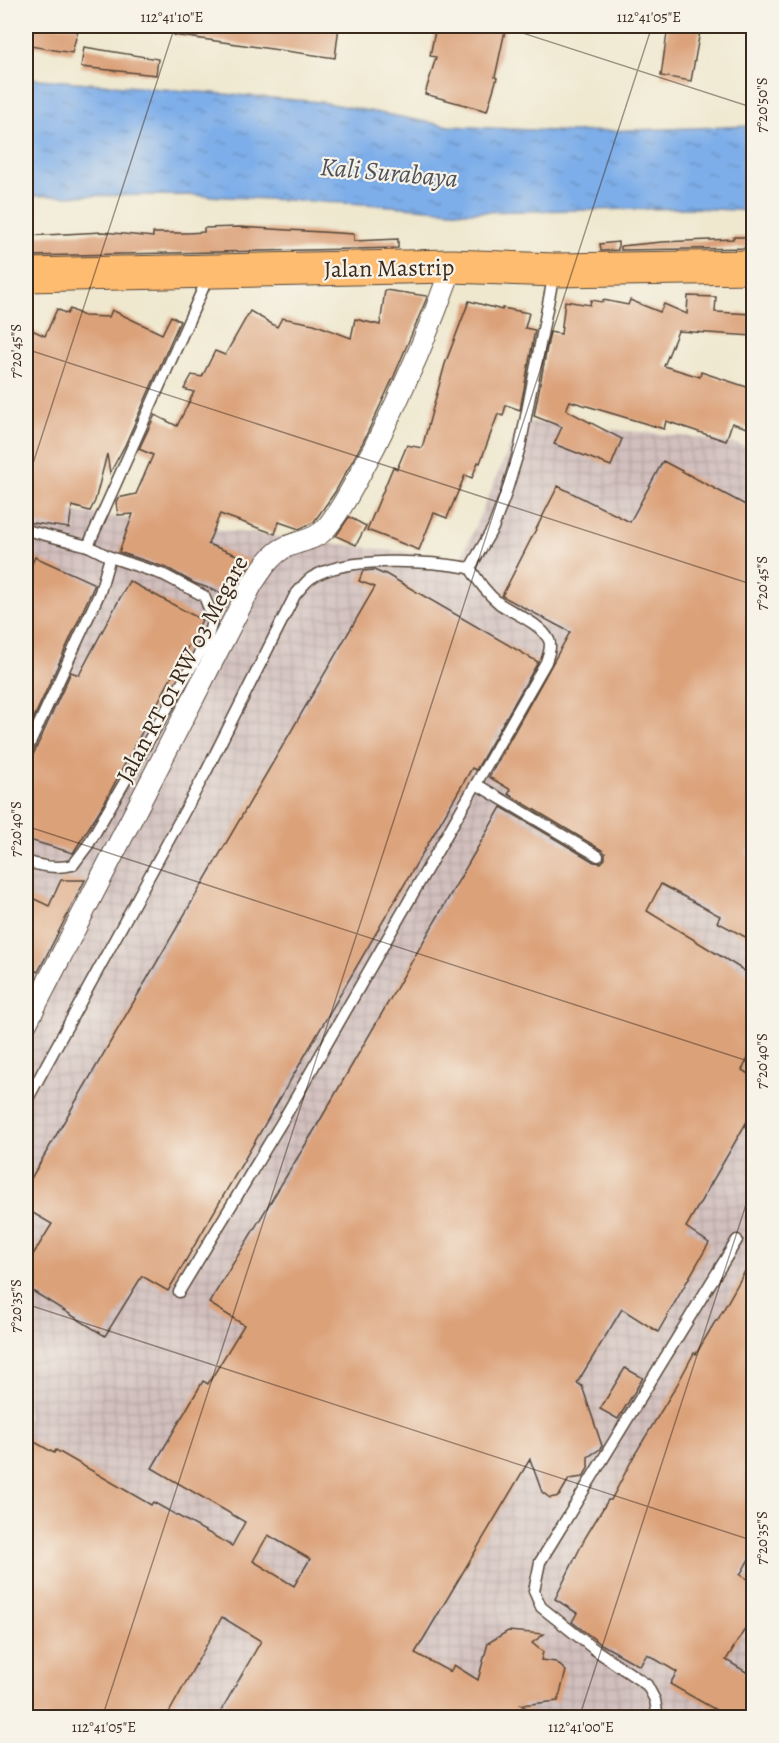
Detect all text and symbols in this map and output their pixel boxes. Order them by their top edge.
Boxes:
text: 112°41'10"E [141,7,203,27]
text: 112°41'05"E [617,7,681,27]
text: 7°20'50"S [752,77,772,133]
water label: Kali Surabaya [319,149,459,196]
street label: Jalan Mastrip [323,251,455,285]
text: 7°20'45"S [6,324,26,378]
street label: Jalan RT 01 RW 03 Megare [108,550,256,788]
text: 7°20'45"S [752,556,772,610]
text: 7°20'40"S [6,801,26,857]
text: 7°20'40"S [752,1033,772,1089]
text: 7°20'35"S [6,1279,26,1333]
text: 7°20'35"S [752,1511,772,1565]
text: 112°41'05"E [72,1717,136,1737]
text: 112°41'00"E [548,1717,614,1737]

